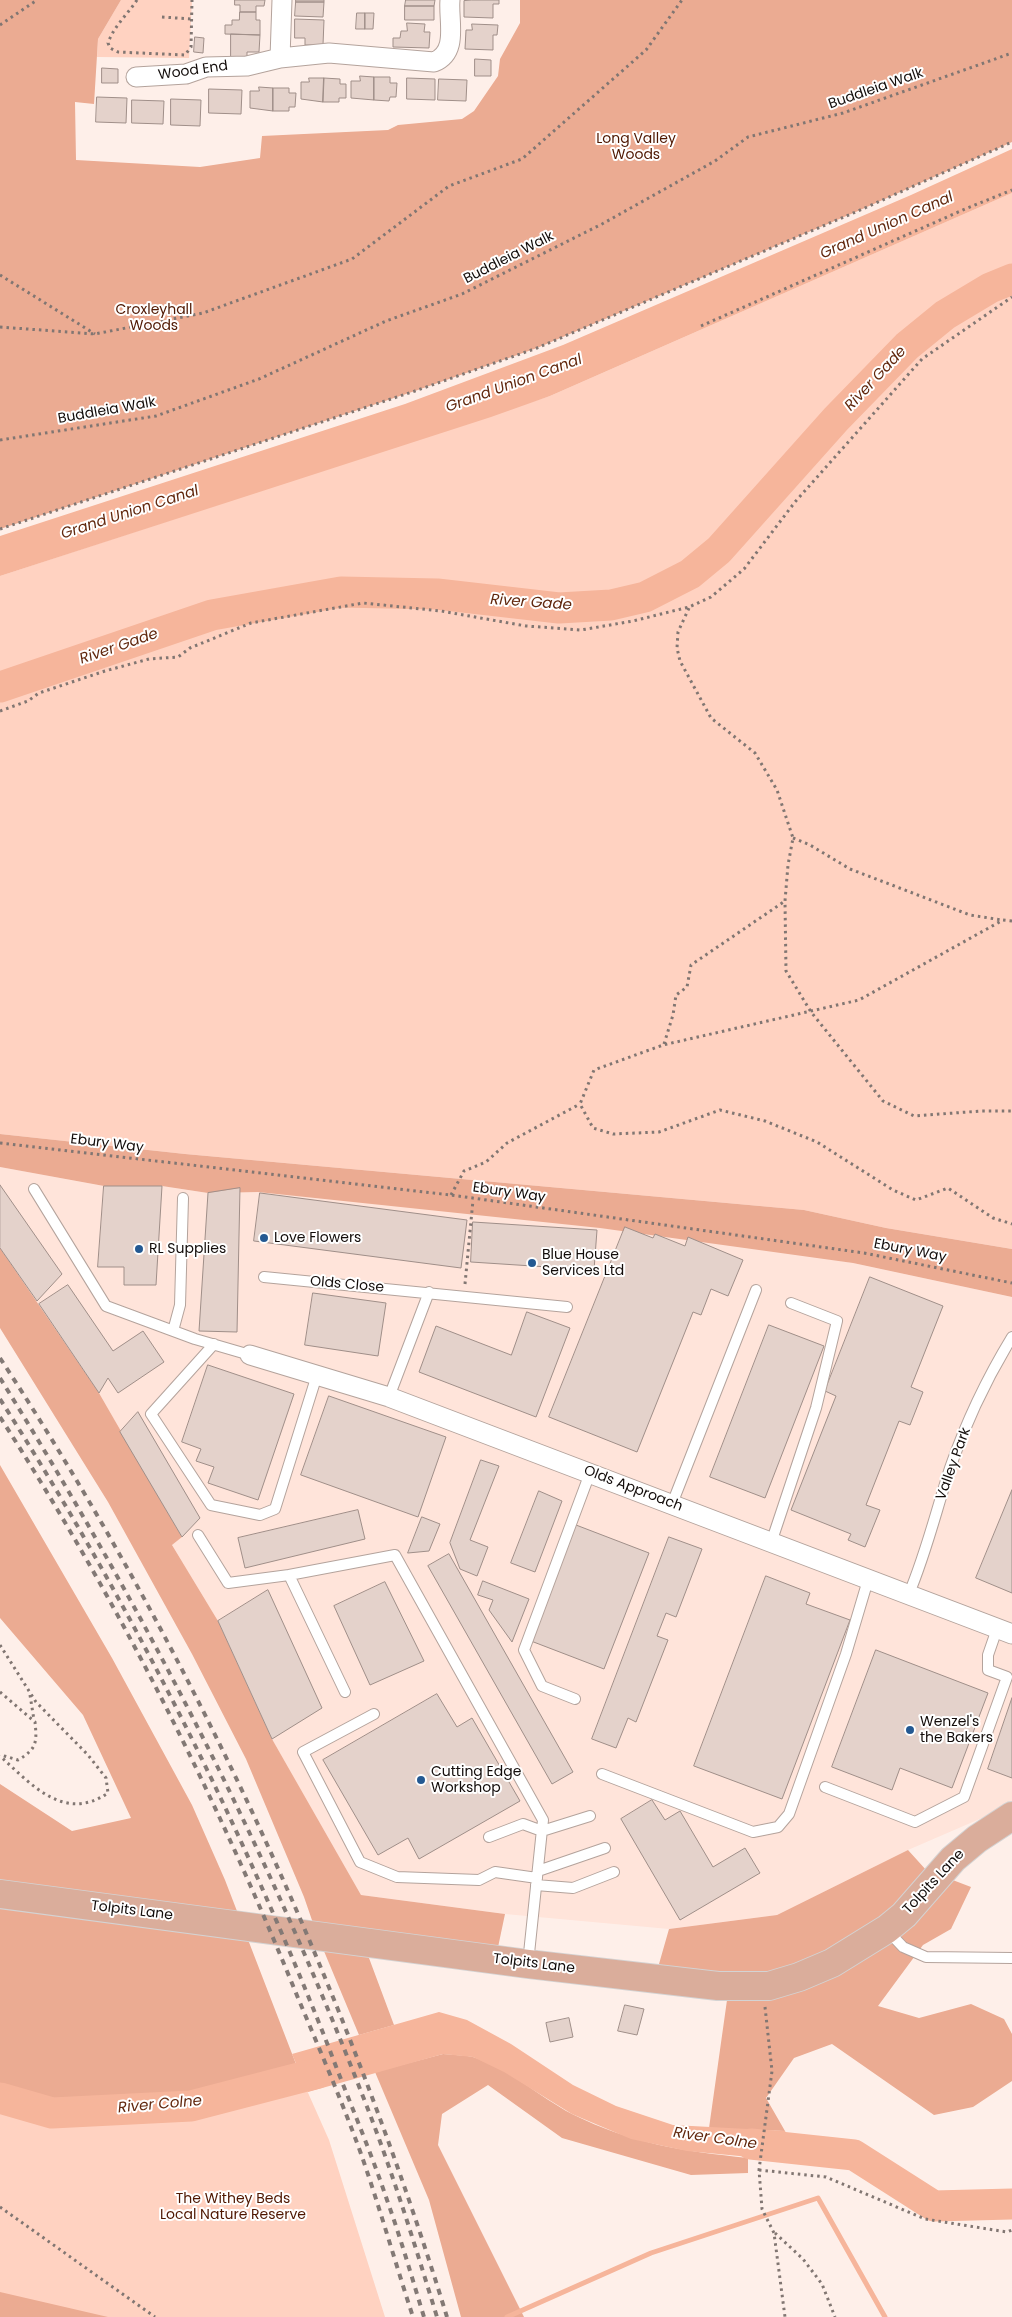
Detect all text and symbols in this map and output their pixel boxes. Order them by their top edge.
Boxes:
street label: Wood End [157,58,229,84]
street label: Buddleia Walk [826,65,926,113]
park label: Long Valley Woods [596,131,676,164]
water label: Grand Union Canal [818,189,956,263]
street label: Buddleia Walk [461,228,557,288]
park label: Croxleyhall Woods [115,302,193,334]
water label: River Gade [842,343,910,415]
water label: Grand Union Canal [443,351,585,417]
street label: Buddleia Walk [57,394,157,428]
water label: Grand Union Canal [59,482,201,544]
water label: River Gade [490,591,572,615]
water label: River Gade [77,625,161,669]
street label: Ebury Way [70,1131,144,1157]
street label: Ebury Way [471,1180,547,1206]
place label: Love Flowers [274,1230,361,1246]
marker: Love Flowers [258,1232,270,1244]
street label: Ebury Way [872,1236,948,1266]
place label: RL Supplies [149,1241,226,1257]
marker: RL Supplies [133,1243,145,1255]
place label: Blue House Services Ltd [542,1247,624,1280]
marker: Blue House Services Ltd [526,1257,538,1269]
street label: Olds Close [309,1273,385,1297]
street label: Valley Park [933,1425,975,1503]
street label: Olds Approach [581,1462,685,1516]
place label: Wenzel's the Bakers [920,1714,993,1746]
marker: Wenzel's the Bakers [904,1724,916,1736]
place label: Cutting Edge Workshop [431,1764,521,1796]
marker: Cutting Edge Workshop [415,1774,427,1786]
street label: Tolpits Lane [900,1846,968,1918]
street label: Tolpits Lane [90,1898,174,1924]
street label: Tolpits Lane [492,1951,576,1977]
water label: River Colne [117,2092,203,2118]
water label: River Colne [672,2124,758,2154]
park label: The Withey Beds Local Nature Reserve [160,2191,306,2224]

